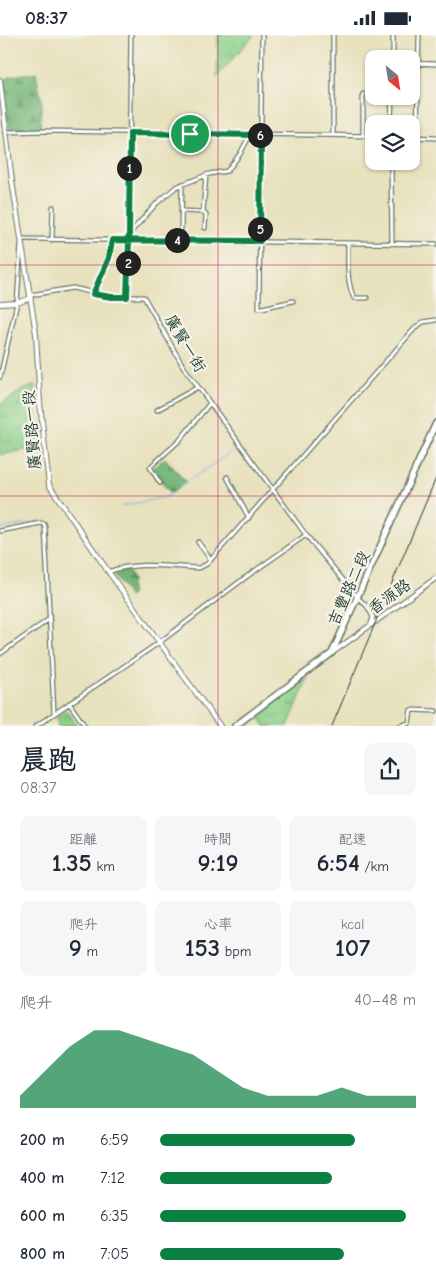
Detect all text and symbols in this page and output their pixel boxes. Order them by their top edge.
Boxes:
text: 08:37 [25,7,67,29]
north arrow [365,50,420,105]
map controls [365,50,420,170]
pin [169,113,211,155]
button: layers [365,115,420,170]
icon: arrive [176,120,204,148]
pin: 6 [248,123,272,147]
text: 6 [257,127,264,144]
pin: 1 [116,155,142,181]
text: 1 [127,160,132,177]
pin: 5 [248,217,272,241]
text: 5 [257,221,264,238]
pin: 4 [164,227,190,253]
text: 4 [174,232,181,249]
pin: 2 [116,251,140,275]
text: 2 [125,255,132,272]
street label: 廣賢一街 [161,311,209,376]
street label: 廣賢路一段 [20,389,44,471]
street label: 吉豐路二段 [324,548,373,629]
street label: 香源路 [365,575,414,618]
button: share [364,743,416,795]
text: 晨跑 [20,744,76,776]
text: 08:37 [20,779,57,797]
text: 距離 [69,831,97,848]
text: 時間 [204,831,232,848]
text: 配速 [339,831,367,848]
text: 1.35 [52,848,92,877]
text: 9:19 [197,848,239,877]
text: 6:54 [316,848,360,877]
text: km [92,858,115,875]
text: /km [360,858,389,875]
text: 爬升 [69,916,97,933]
text: 心率 [204,916,232,933]
text: kcal [341,916,364,933]
text: 9 [69,933,82,962]
text: 153 [185,933,220,962]
text: 107 [335,933,370,962]
text: m [82,943,98,960]
text: bpm [220,943,251,960]
text: 40–48 m [354,991,416,1009]
text: 爬升 [20,994,52,1012]
text: 200 m [20,1131,65,1149]
text: 6:59 [100,1131,129,1149]
text: 400 m [20,1169,64,1187]
text: 7:12 [100,1169,125,1187]
text: 600 m [20,1207,65,1225]
text: 6:35 [100,1207,128,1225]
text: 800 m [20,1245,65,1263]
text: 7:05 [100,1245,129,1263]

